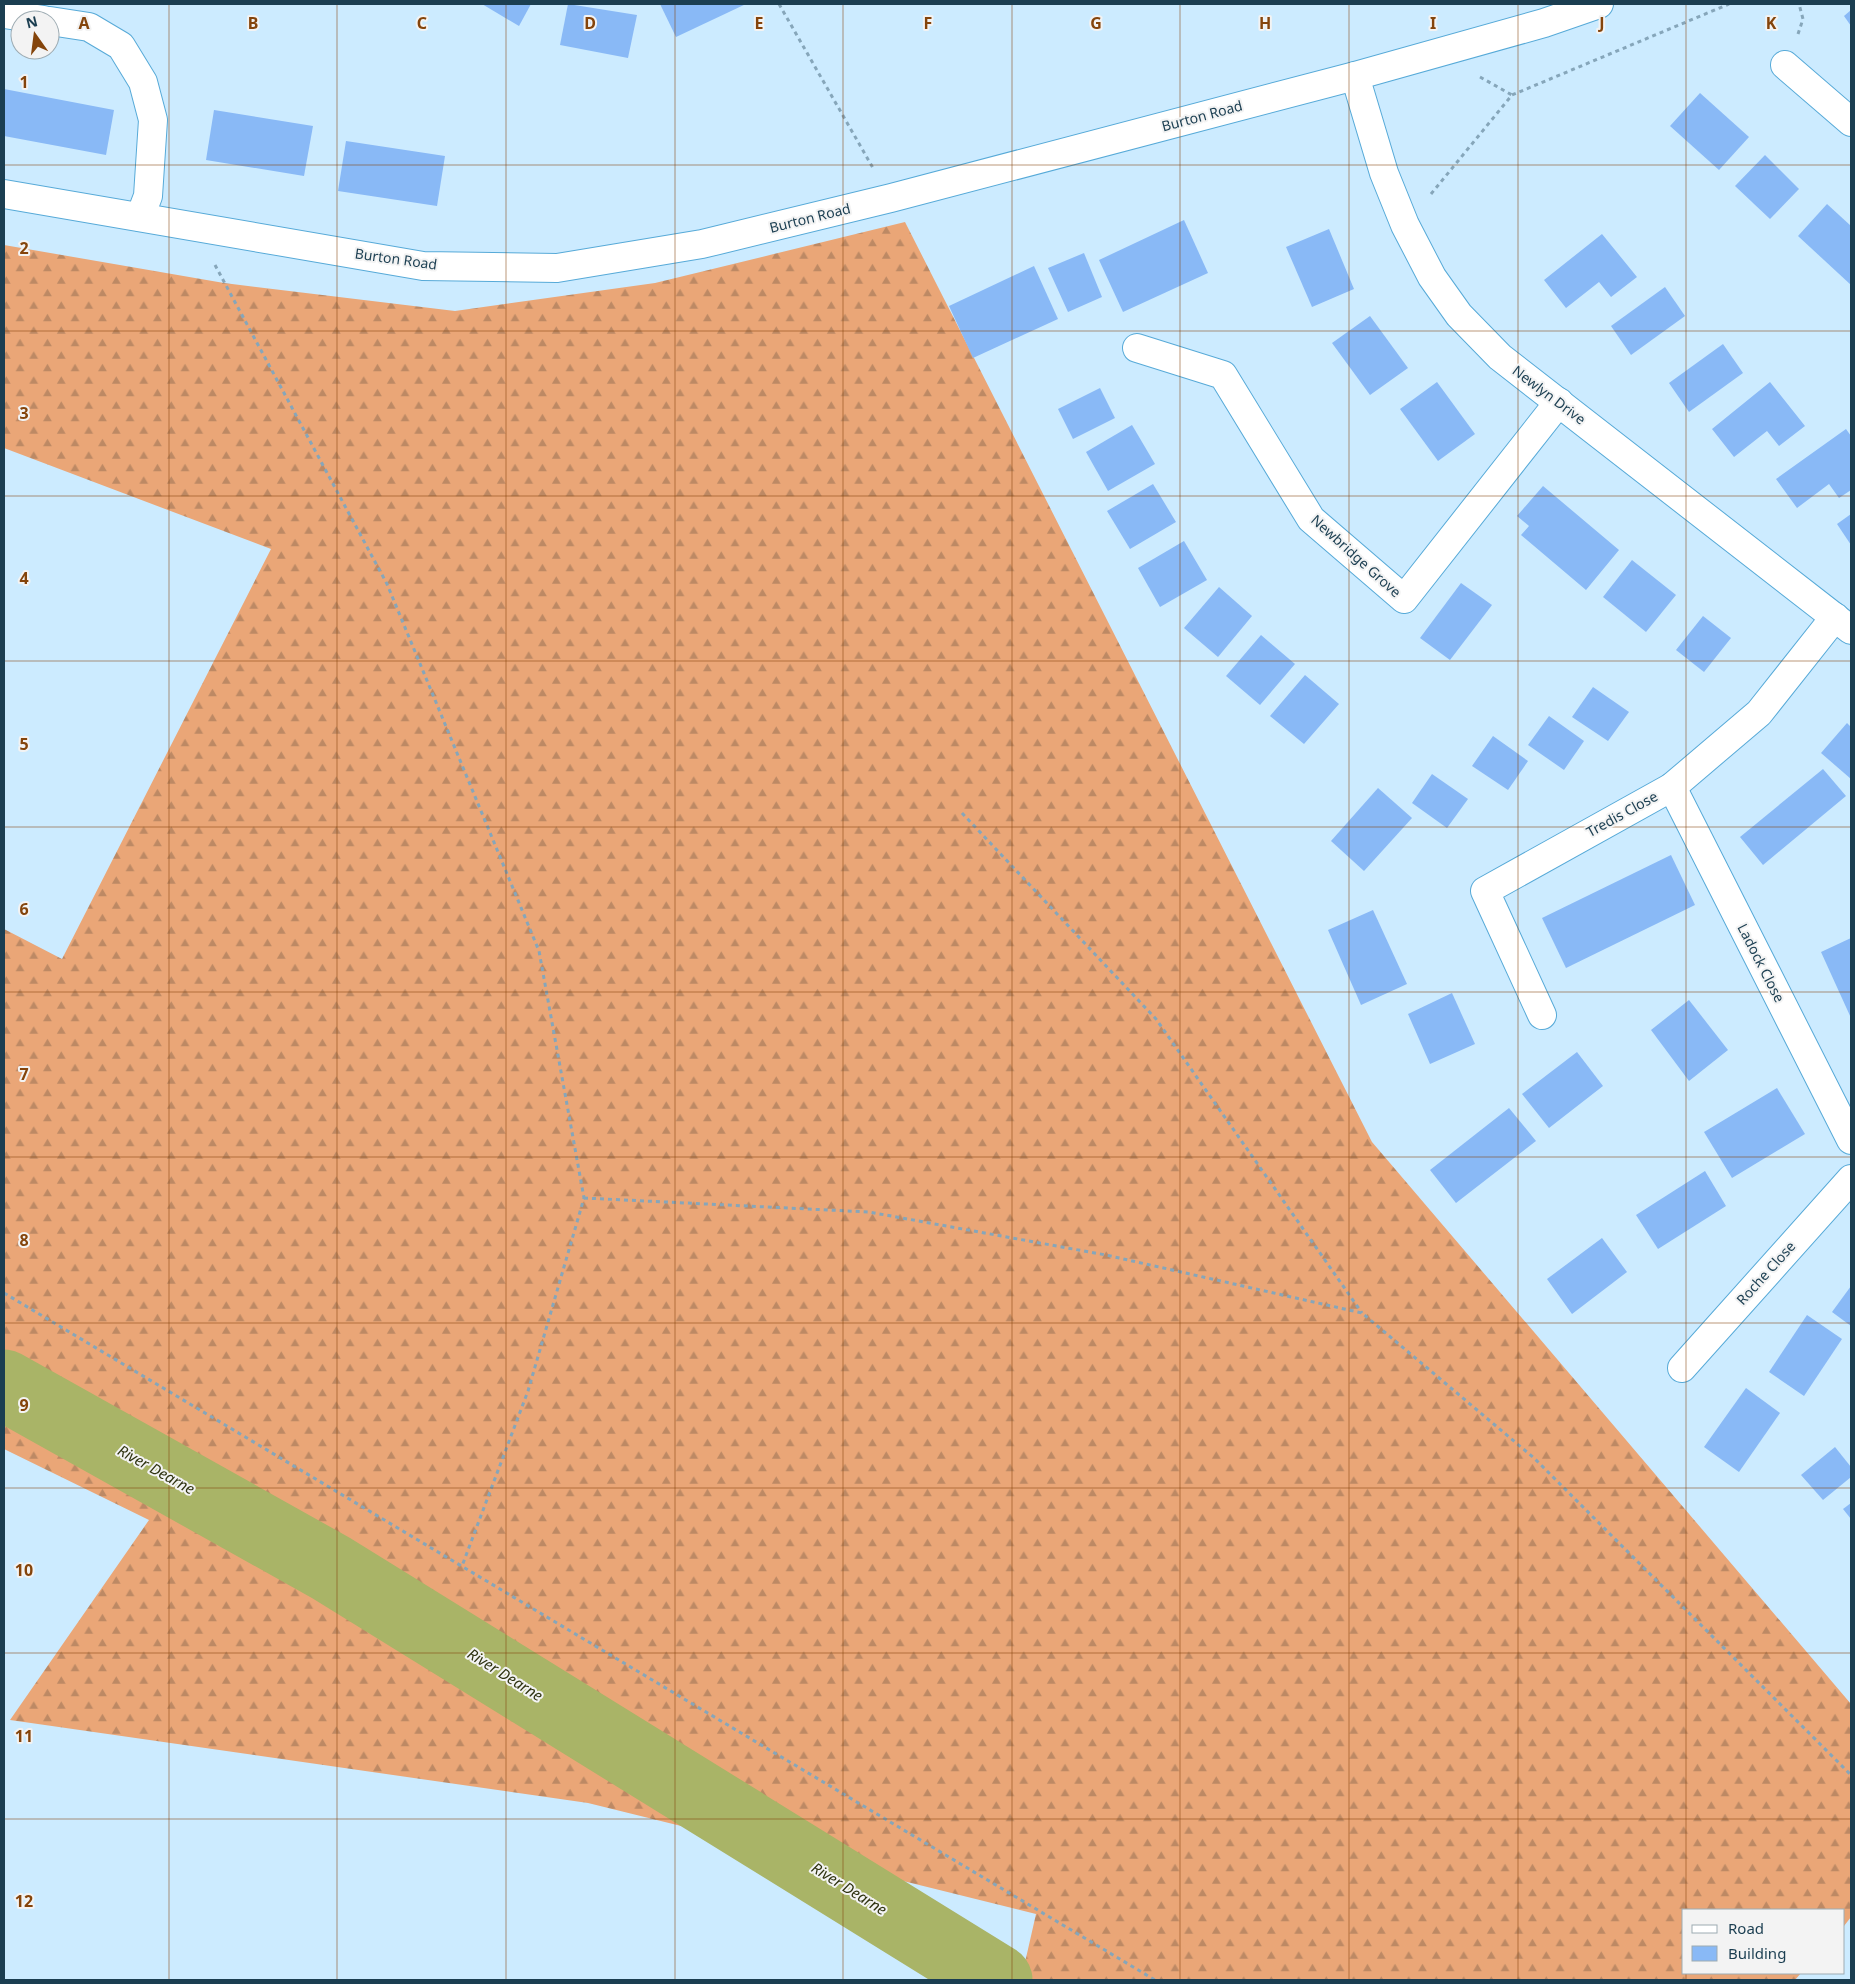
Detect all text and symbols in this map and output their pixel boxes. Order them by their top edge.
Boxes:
north arrow [10,10,60,60]
text: N [24,11,40,32]
text: A [78,12,90,34]
text: B [248,12,258,34]
text: C [417,12,427,34]
text: D [584,12,596,34]
text: E [755,12,764,34]
text: F [924,12,932,34]
text: G [1090,12,1102,34]
text: H [1259,12,1271,34]
text: I [1430,12,1436,34]
text: J [1597,12,1605,34]
text: K [1766,12,1777,34]
text: 1 [19,71,29,93]
street label: Burton Road [1159,96,1244,135]
street label: Burton Road [767,198,852,237]
text: 2 [19,237,29,259]
street label: Burton Road [354,243,438,274]
street label: Newlyn Drive [1509,361,1590,428]
text: 3 [19,402,29,424]
street label: Newbridge Grove [1307,510,1405,601]
text: 4 [19,567,29,589]
text: 5 [19,733,29,755]
street label: Tredis Close [1583,786,1661,841]
text: 6 [19,898,29,920]
street label: Ladock Close [1734,920,1789,1005]
text: 7 [19,1063,29,1085]
text: 8 [19,1229,29,1251]
street label: Roche Close [1732,1237,1799,1309]
text: 9 [19,1394,29,1416]
water label: River Dearne [114,1440,199,1499]
text: 10 [15,1559,33,1581]
water label: River Dearne [464,1643,547,1705]
text: 11 [15,1725,33,1747]
water label: River Dearne [808,1857,891,1919]
text: 12 [15,1890,33,1912]
legend [1682,1909,1845,1974]
text: Road [1728,1918,1764,1938]
text: Building [1728,1943,1786,1963]

